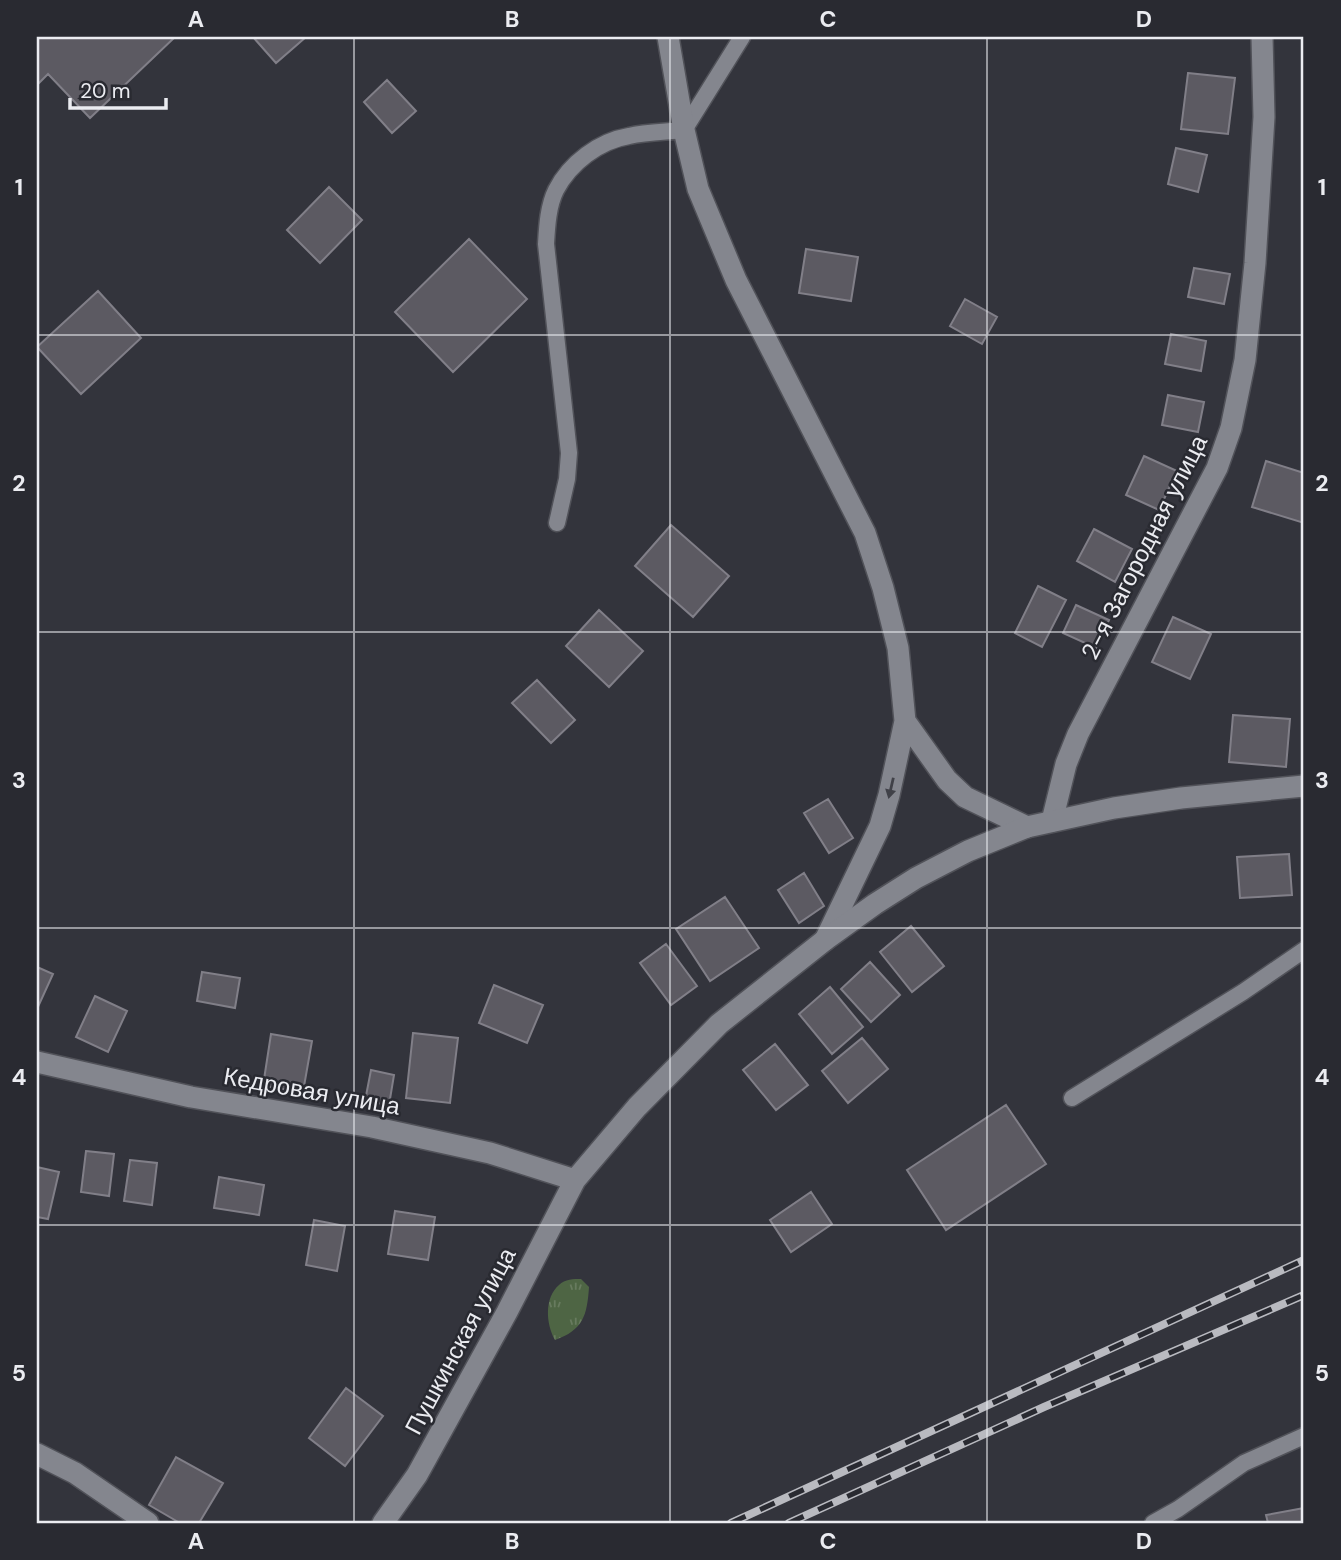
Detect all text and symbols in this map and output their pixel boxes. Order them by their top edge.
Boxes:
text: A [188,4,204,34]
text: B [505,4,519,34]
text: C [820,4,836,34]
text: D [1136,4,1152,34]
scale bar [70,66,166,110]
text: 20 m [80,77,131,105]
text: 1 [15,172,23,202]
text: 1 [1318,172,1326,202]
street label: 2-я Загородная улица [1074,429,1214,664]
text: 2 [12,468,26,498]
text: 2 [1315,468,1329,498]
text: 3 [12,765,26,795]
text: 3 [1315,765,1329,795]
one-way arrow [885,777,896,799]
street label: Кедровая улица [221,1060,403,1122]
text: 4 [12,1062,27,1092]
text: 4 [1315,1062,1330,1092]
street label: Пушкинская улица [398,1242,523,1440]
text: 5 [12,1358,26,1388]
text: 5 [1315,1358,1329,1388]
text: A [188,1526,204,1556]
text: B [505,1526,519,1556]
text: C [820,1526,836,1556]
text: D [1136,1526,1152,1556]

